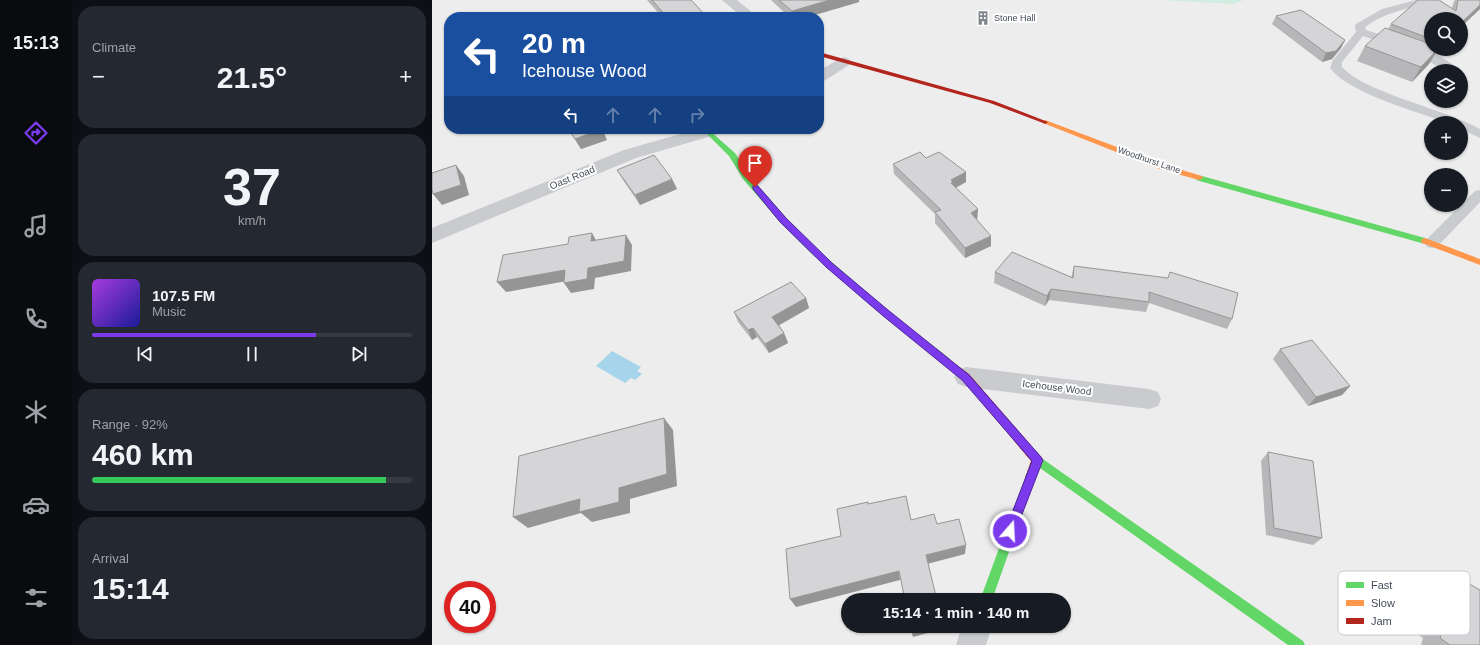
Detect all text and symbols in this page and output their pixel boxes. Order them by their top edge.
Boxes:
building icon: Stone Hall [975,10,991,26]
map controls [1424,12,1468,212]
button: search [1424,12,1468,56]
place label: Stone Hall [994,13,1036,23]
icon: left [456,28,508,80]
text: 20 m [522,28,586,59]
text: 15:13 [13,33,59,53]
text: Climate [92,40,136,55]
text: 21.5° [217,61,287,94]
text: Icehouse Wood [522,61,647,81]
text: − [92,64,105,89]
text: + [399,64,412,89]
button: layers [1424,64,1468,108]
icon: left [560,104,582,126]
icon: ahead [602,104,624,126]
icon: ahead [644,104,666,126]
icon: right [686,104,708,126]
button: + [1424,116,1468,160]
icon: directions [22,119,50,147]
street label: Woodhurst Lane [1116,145,1182,175]
pin [738,146,772,187]
icon: arrive [744,152,766,174]
text: 37 [223,158,281,216]
street label: Oast Road [548,163,596,192]
button: − [1424,168,1468,212]
icon: music [22,212,50,240]
text: km/h [238,213,266,228]
text: 107.5 FM [152,287,215,304]
text: Music [152,304,186,319]
icon: phone [22,305,50,333]
icon: previous [134,343,156,365]
icon: pause [241,343,263,365]
icon: next [348,343,370,365]
street label: Icehouse Wood [1022,378,1092,397]
icon: climate [22,398,50,426]
text: Range · 92% [92,417,168,432]
text: 460 km [92,438,194,471]
icon: car [22,491,50,519]
position arrow [989,510,1031,552]
text: Arrival [92,551,129,566]
legend [1338,571,1470,635]
text: 15:14 [92,572,169,605]
text: Fast [1371,579,1392,591]
speed limit sign: 40 [444,581,496,633]
icon: filters [22,584,50,612]
text: Slow [1371,597,1395,609]
text: 15:14 · 1 min · 140 m [883,604,1029,621]
text: Jam [1371,615,1392,627]

